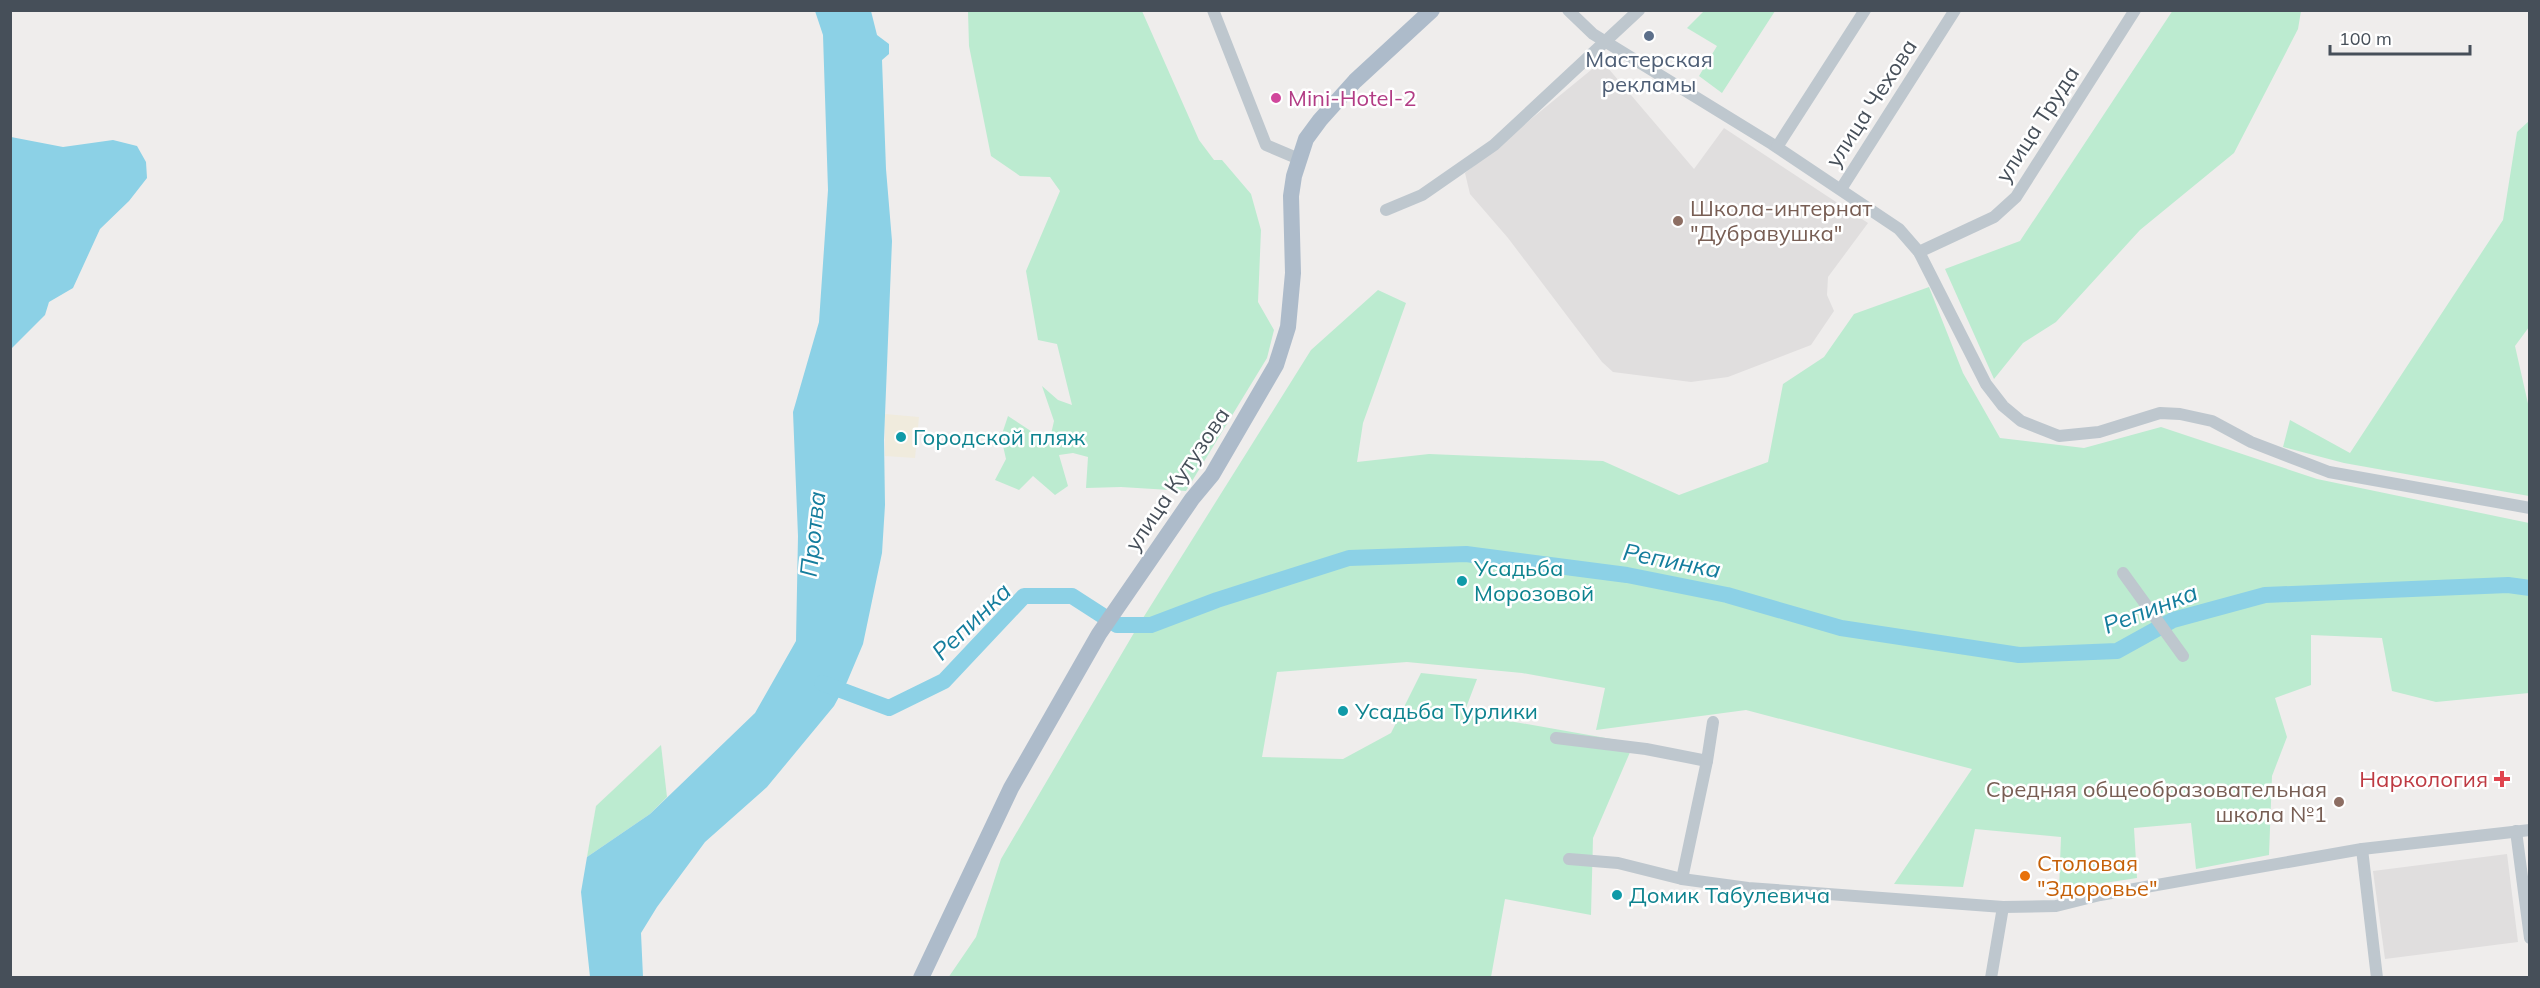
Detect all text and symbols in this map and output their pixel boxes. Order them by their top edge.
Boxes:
scale bar [2330,18,2470,56]
text: 100 m [2339,27,2392,50]
marker: Мастерская рекламы [1642,29,1656,43]
street label: улица Чехова [1819,34,1923,172]
place label: Мастерская рекламы [1585,45,1713,98]
street label: улица Труда [1989,61,2085,187]
place label: Mini-Hotel-2 [1288,84,1416,112]
marker: Mini-Hotel-2 [1269,91,1283,105]
place label: Школа-интернат "Дубравушка" [1690,194,1872,247]
marker: Школа-интернат "Дубравушка" [1671,214,1685,228]
street label: улица Кутузова [1119,402,1235,556]
place label: Городской пляж [913,423,1086,451]
marker: Городской пляж [894,430,908,444]
water label: Протва [793,490,831,578]
water label: Репинка [1621,536,1723,584]
place label: Усадьба Морозовой [1473,554,1594,607]
marker: Усадьба Морозовой [1455,574,1469,588]
water label: Репинка [925,576,1017,666]
water label: Репинка [2098,576,2202,640]
place label: Усадьба Турлики [1354,697,1538,725]
marker: Усадьба Турлики [1336,704,1350,718]
place label: Наркология [2359,765,2488,793]
marker: Наркология [2493,770,2511,788]
place label: Средняя общеобразовательная школа №1 [1986,775,2327,828]
marker: Средняя общеобразовательная школа №1 [2332,795,2346,809]
place label: Столовая "Здоровье" [2037,849,2158,902]
marker: Столовая "Здоровье" [2018,869,2032,883]
place label: Домик Табулевича [1629,881,1830,909]
marker: Домик Табулевича [1610,888,1624,902]

